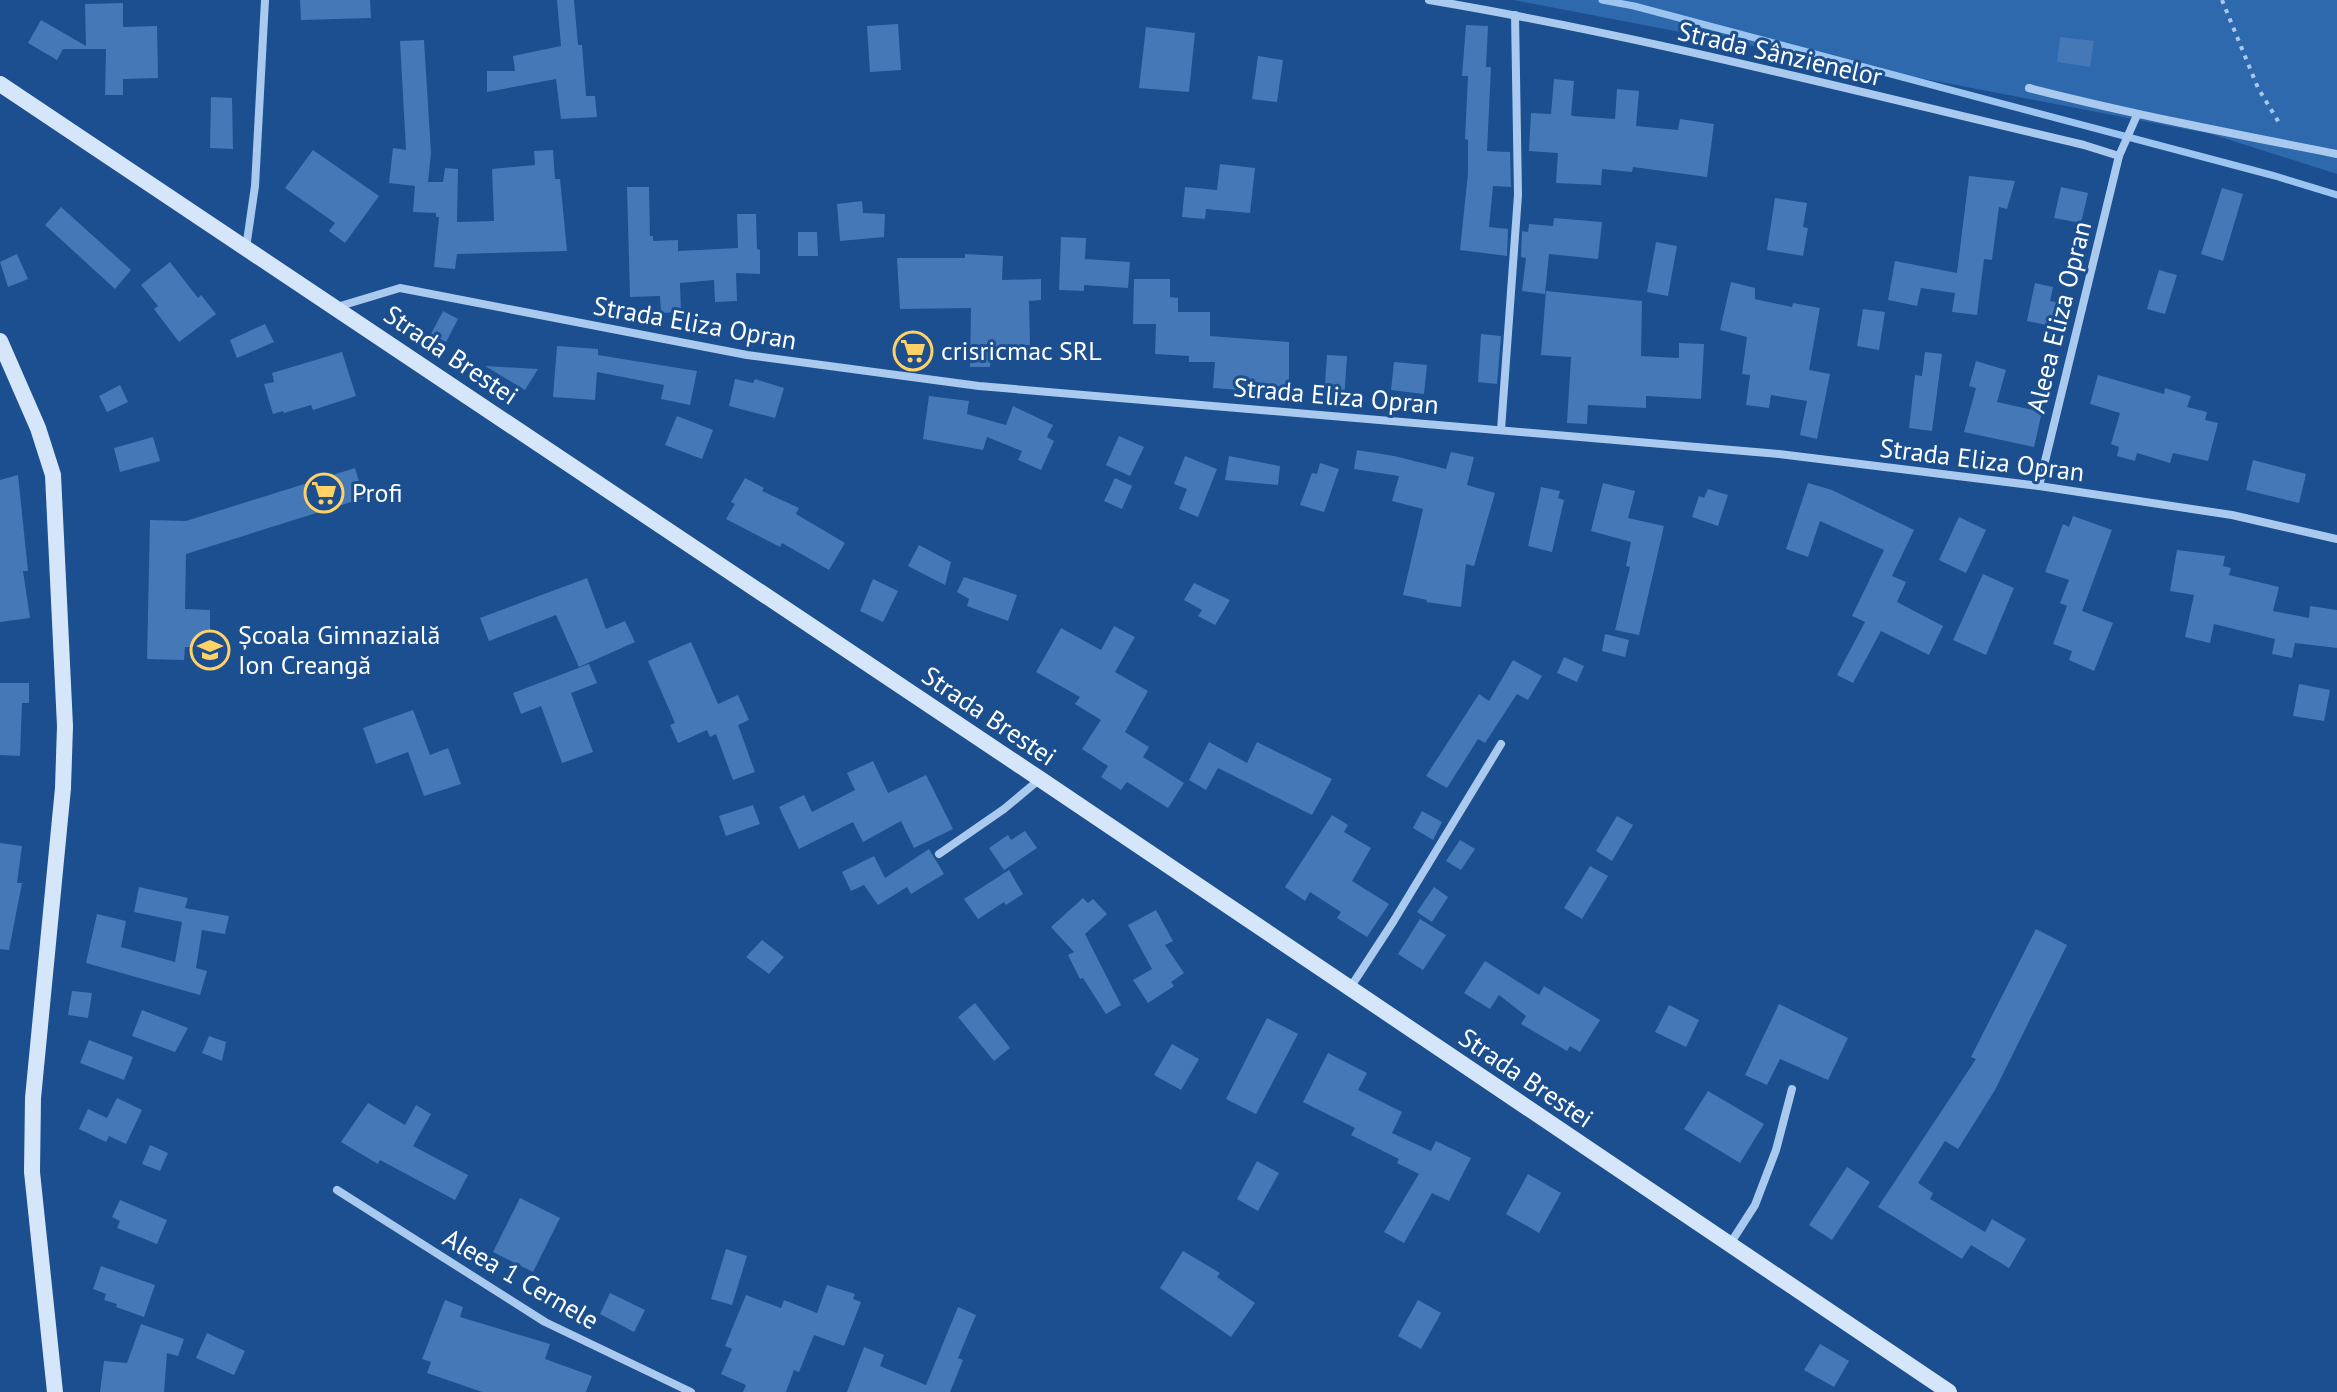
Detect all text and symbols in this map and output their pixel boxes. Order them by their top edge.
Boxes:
street label: Strada Sânzienelor [1675,14,1886,93]
street label: Aleea Eliza Opran [2019,218,2098,416]
street label: Strada Eliza Opran [591,288,799,357]
street label: Strada Brestei [378,298,525,412]
supermarket icon: crisricmac SRL [892,330,934,372]
place label: crisricmac SRL [941,334,1102,367]
street label: Strada Eliza Opran [1232,370,1440,421]
street label: Strada Eliza Opran [1878,431,2086,488]
supermarket icon: Profi [303,472,345,514]
place label: Profi [352,476,402,509]
place label: Școala Gimnazială Ion Creangă [238,618,440,681]
school or university icon: Școala Gimnazială Ion Creangă [189,629,231,671]
street label: Strada Brestei [916,659,1063,773]
street label: Strada Brestei [1453,1021,1600,1135]
street label: Aleea 1 Cernele [438,1221,605,1336]

